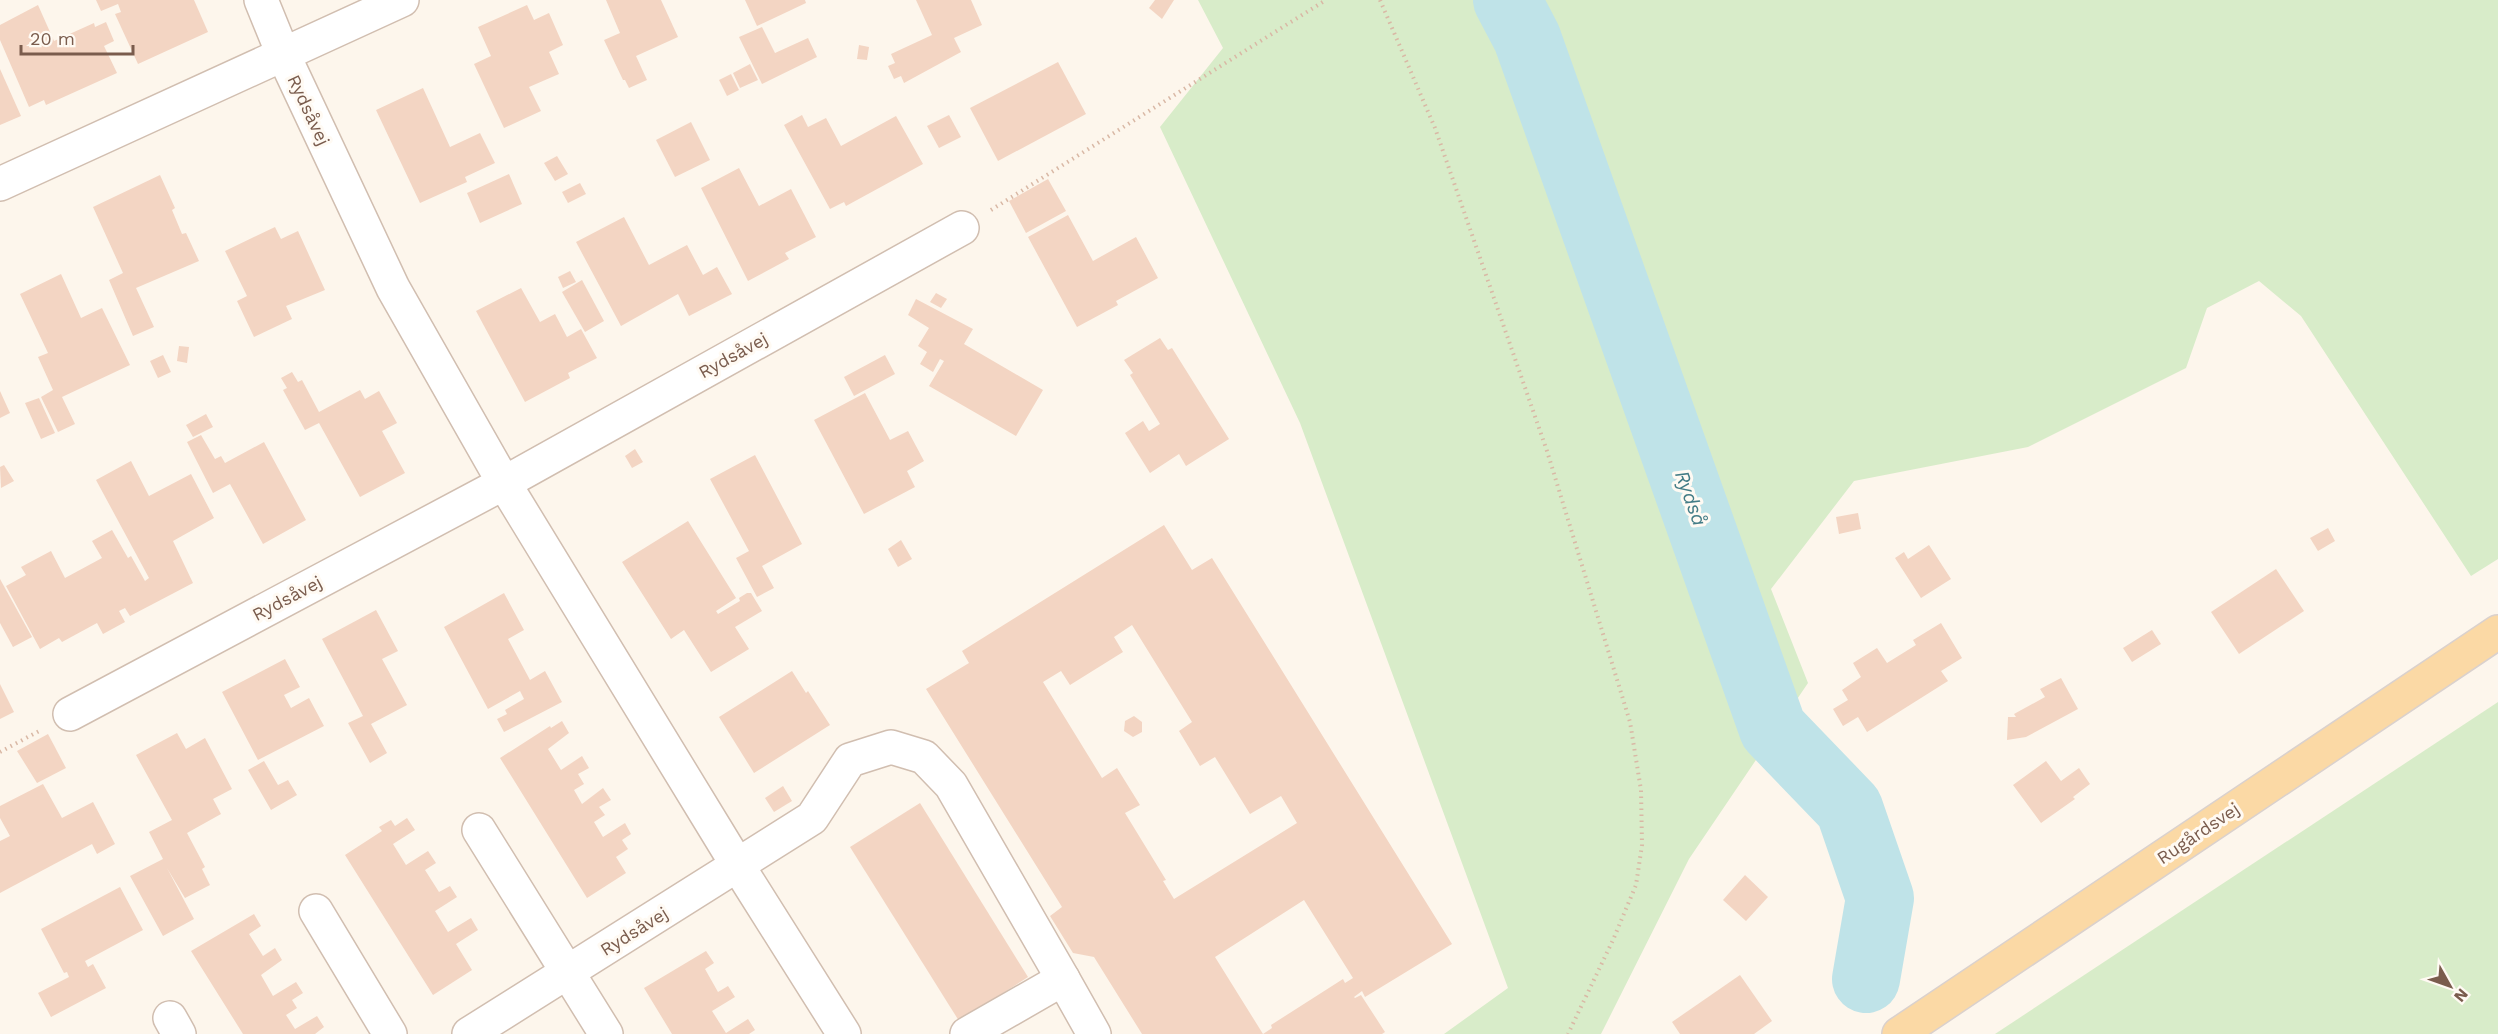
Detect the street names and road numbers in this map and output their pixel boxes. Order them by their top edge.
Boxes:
street label: Rydsåvej [283,71,335,149]
street label: Rydsåvej [695,327,771,383]
street label: Rydsåvej [249,571,325,625]
street label: Rugårdsvej [2153,798,2243,868]
street label: Rydsåvej [596,902,672,960]

